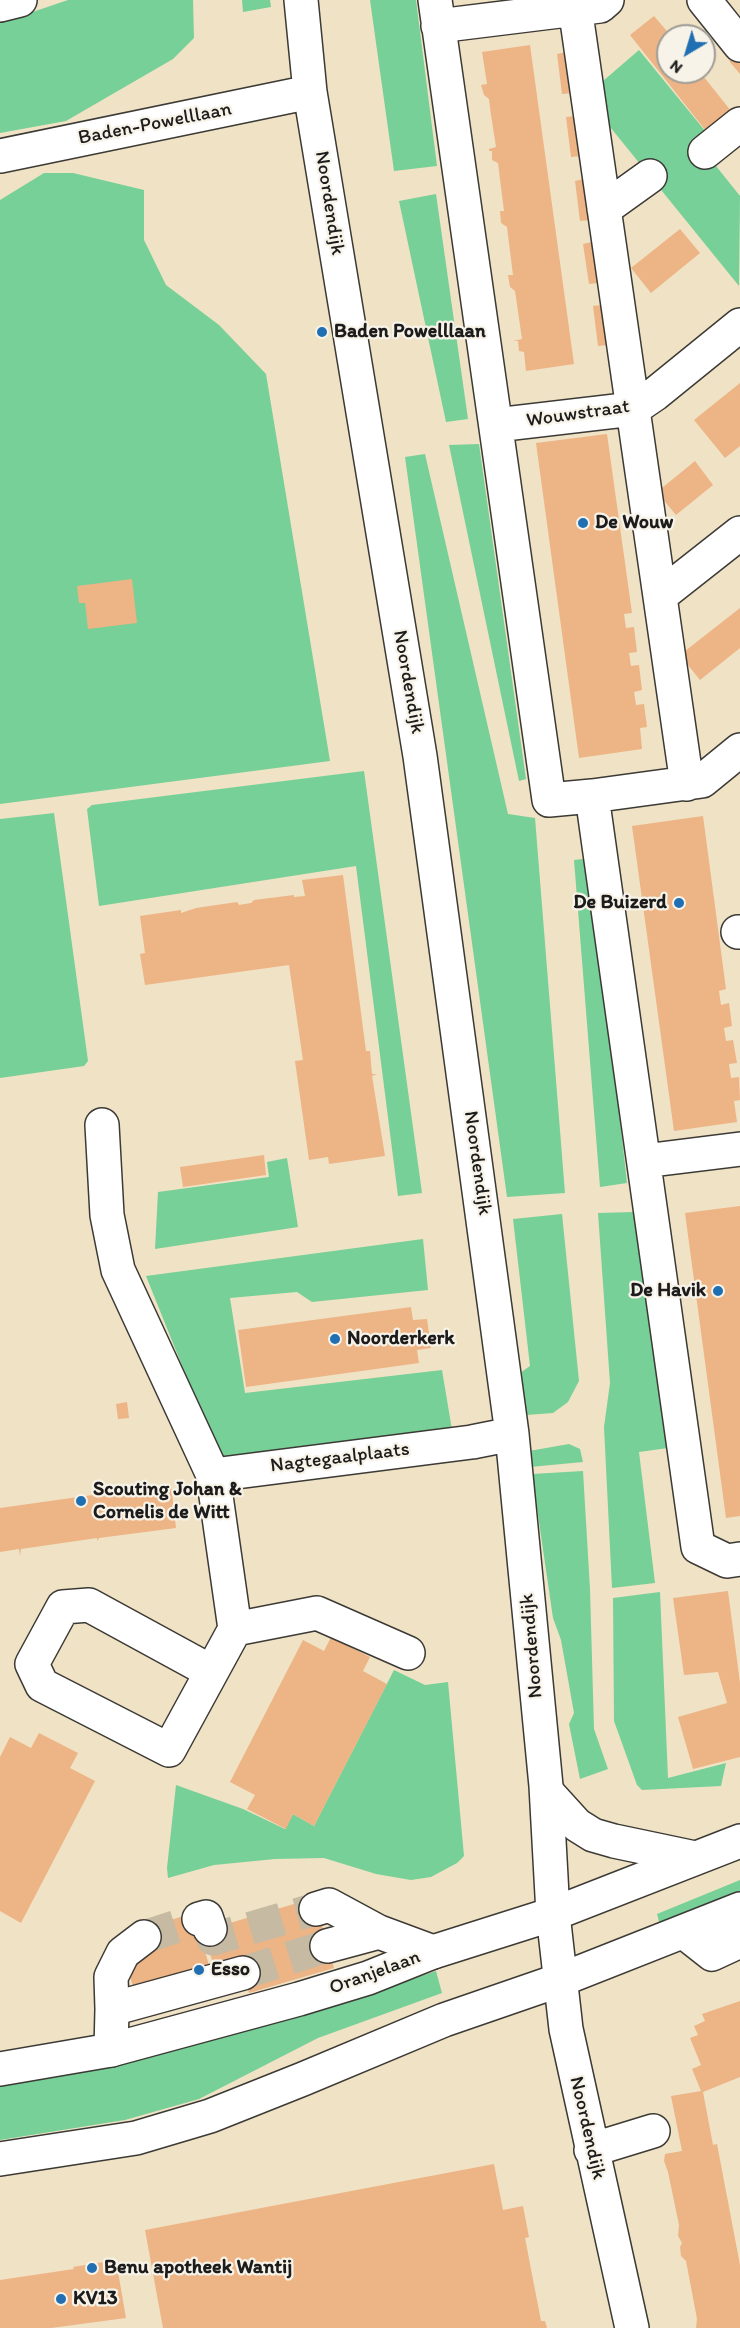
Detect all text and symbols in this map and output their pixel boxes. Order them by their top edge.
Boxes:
north arrow [656,24,716,84]
text: N [666,56,686,78]
street label: Baden-Powelllaan [76,97,234,151]
street label: Noordendijk [309,149,349,257]
place label: Baden Powelllaan [334,320,486,344]
marker: Baden Powelllaan [315,325,329,339]
street label: Wouwstraat [525,395,631,433]
place label: De Wouw [595,511,673,535]
marker: De Wouw [576,516,590,530]
street label: Noordendijk [387,628,429,736]
place label: De Buizerd [573,891,667,915]
marker: De Buizerd [672,896,686,910]
street label: Noordendijk [458,1109,496,1217]
place label: De Havik [630,1279,706,1303]
marker: De Havik [711,1284,725,1298]
place label: Noorderkerk [347,1327,455,1351]
marker: Noorderkerk [328,1332,342,1346]
street label: Nagtegaalplaats [269,1438,411,1478]
place label: Scouting Johan & Cornelis de Witt [93,1478,242,1525]
marker: Scouting Johan & Cornelis de Witt [74,1494,88,1508]
street label: Noordendijk [515,1593,549,1699]
street label: Oranjelaan [326,1945,424,2001]
place label: Esso [211,1958,250,1982]
marker: Esso [192,1963,206,1977]
street label: Noordendijk [564,2074,610,2182]
place label: Benu apotheek Wantij [104,2256,292,2280]
marker: Benu apotheek Wantij [85,2261,99,2275]
place label: KV13 [73,2287,118,2311]
marker: KV13 [54,2292,68,2306]

